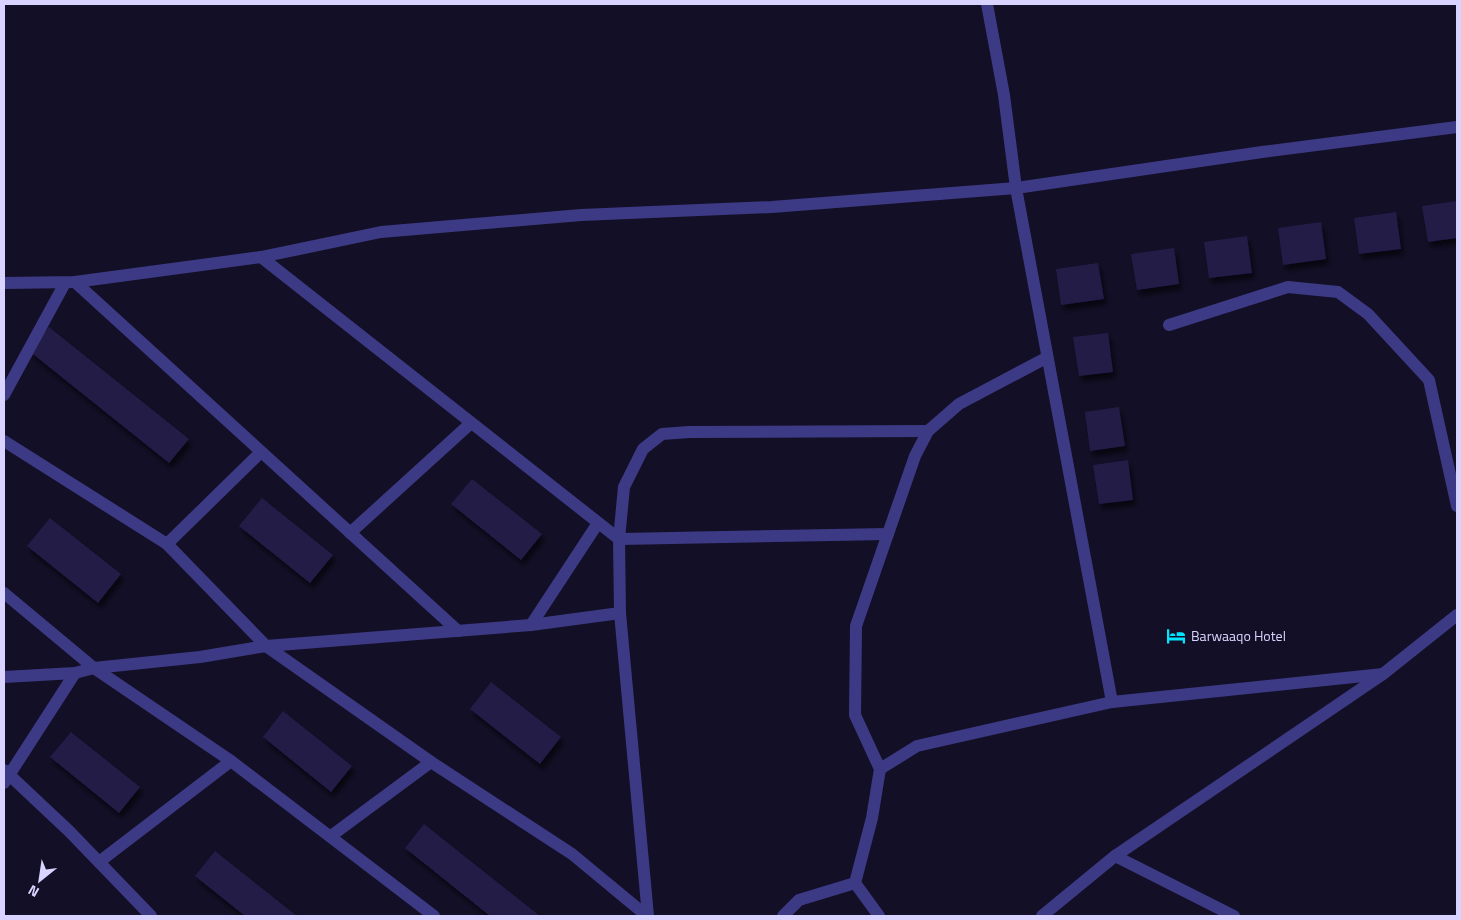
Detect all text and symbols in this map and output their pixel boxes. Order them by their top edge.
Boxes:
hotel icon: Barwaaqo Hotel [1165,625,1187,647]
place label: Barwaaqo Hotel [1191,625,1286,646]
north arrow [15,855,65,905]
text: N [24,880,43,903]

